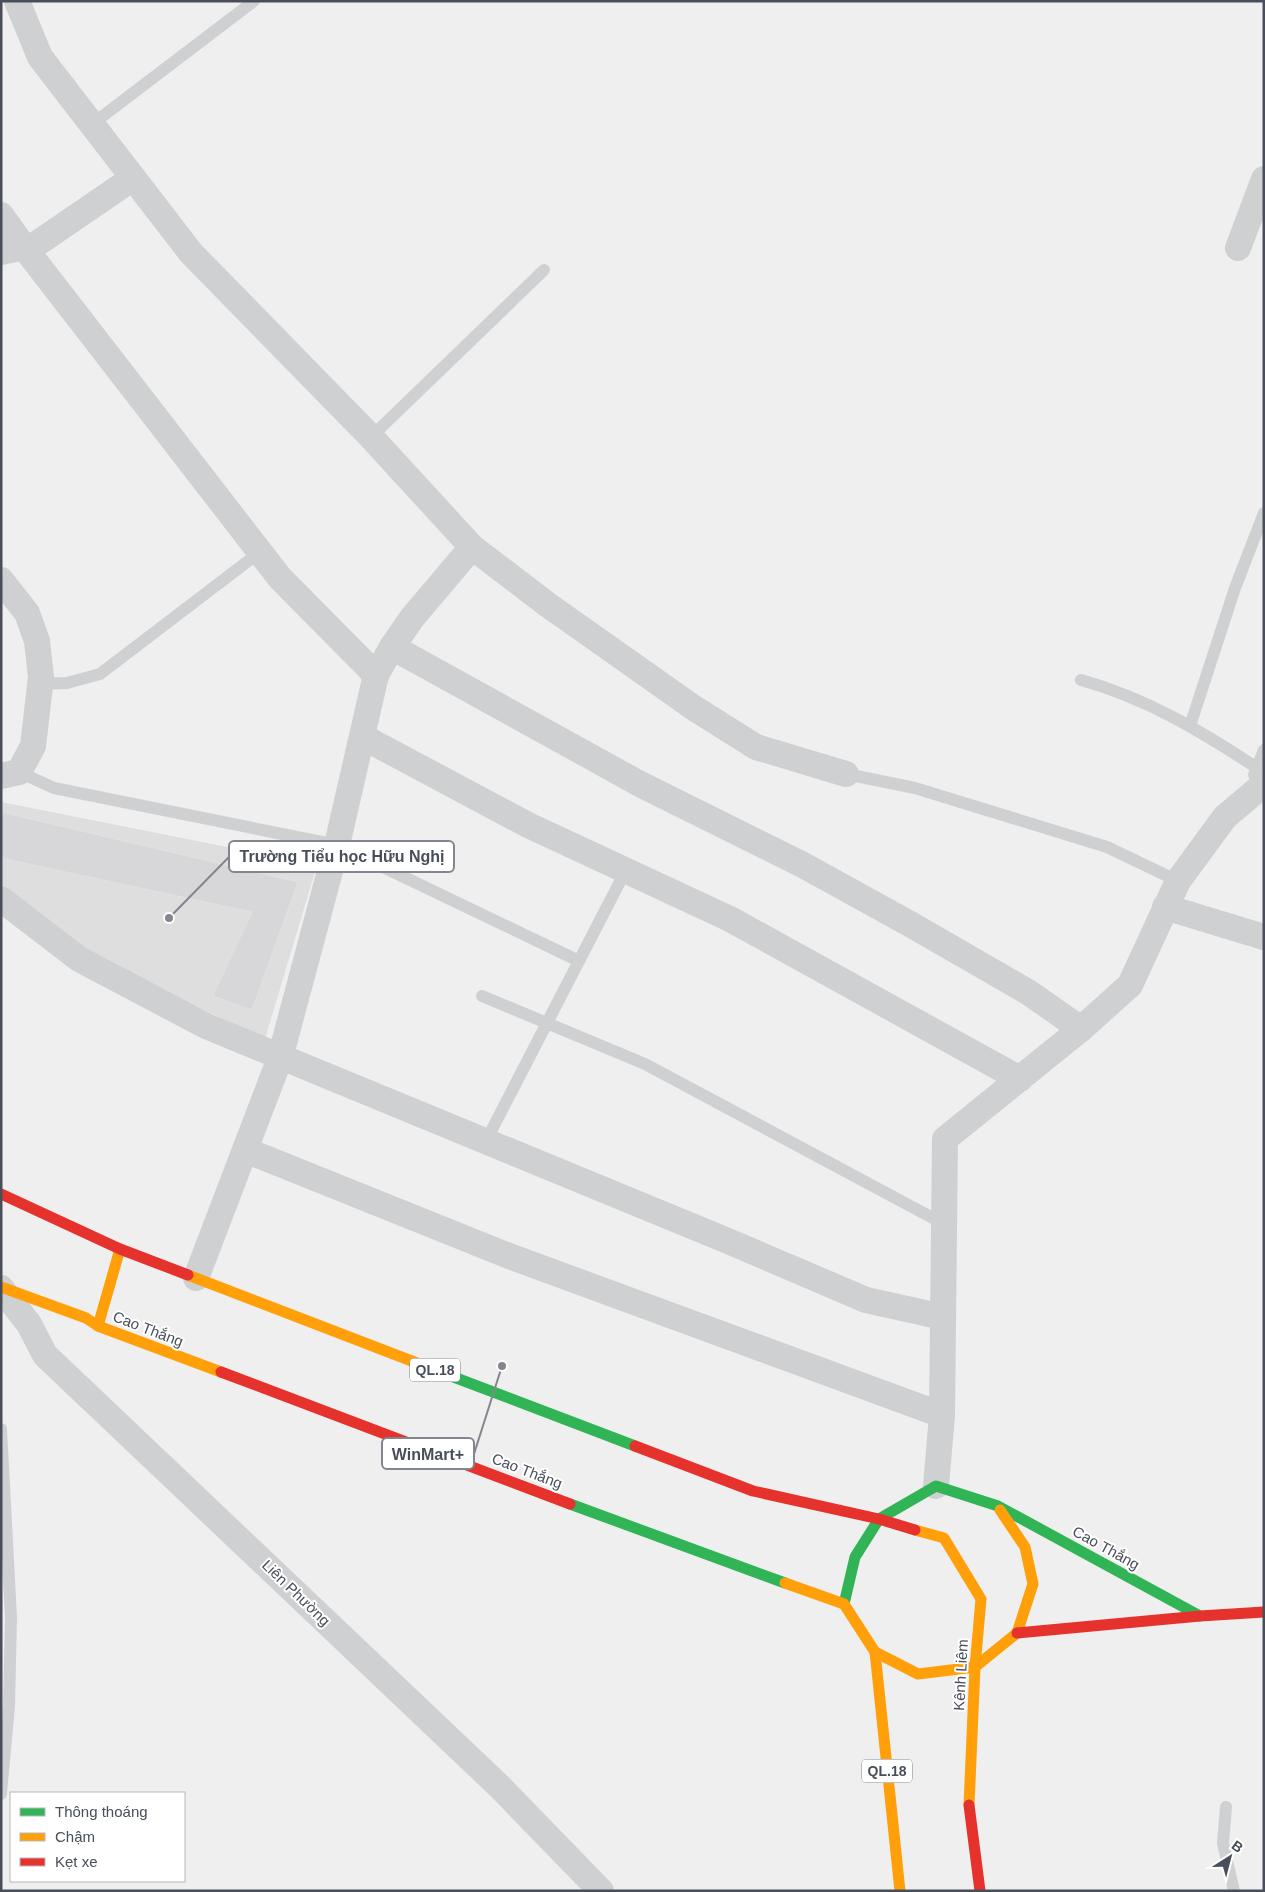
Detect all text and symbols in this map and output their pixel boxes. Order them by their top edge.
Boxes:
callout: Trường Tiểu học Hữu Nghị [229,841,454,872]
text: Trường Tiểu học Hữu Nghị [240,848,444,865]
street label: Cao Thắng [111,1307,186,1350]
road number: QL.18 [410,1358,460,1382]
callout: WinMart+ [382,1438,474,1469]
text: WinMart+ [392,1446,464,1463]
street label: Cao Thắng [490,1449,565,1492]
street label: Cao Thắng [1070,1522,1143,1573]
street label: Liên Phường [259,1556,334,1629]
street label: Kênh Liêm [950,1639,971,1711]
road number: QL.18 [862,1760,912,1782]
legend [10,1792,185,1882]
text: Thông thoáng [55,1803,148,1820]
text: Chậm [55,1828,95,1845]
north arrow [1205,1832,1255,1882]
text: B [1229,1837,1246,1856]
text: Kẹt xe [55,1853,98,1870]

